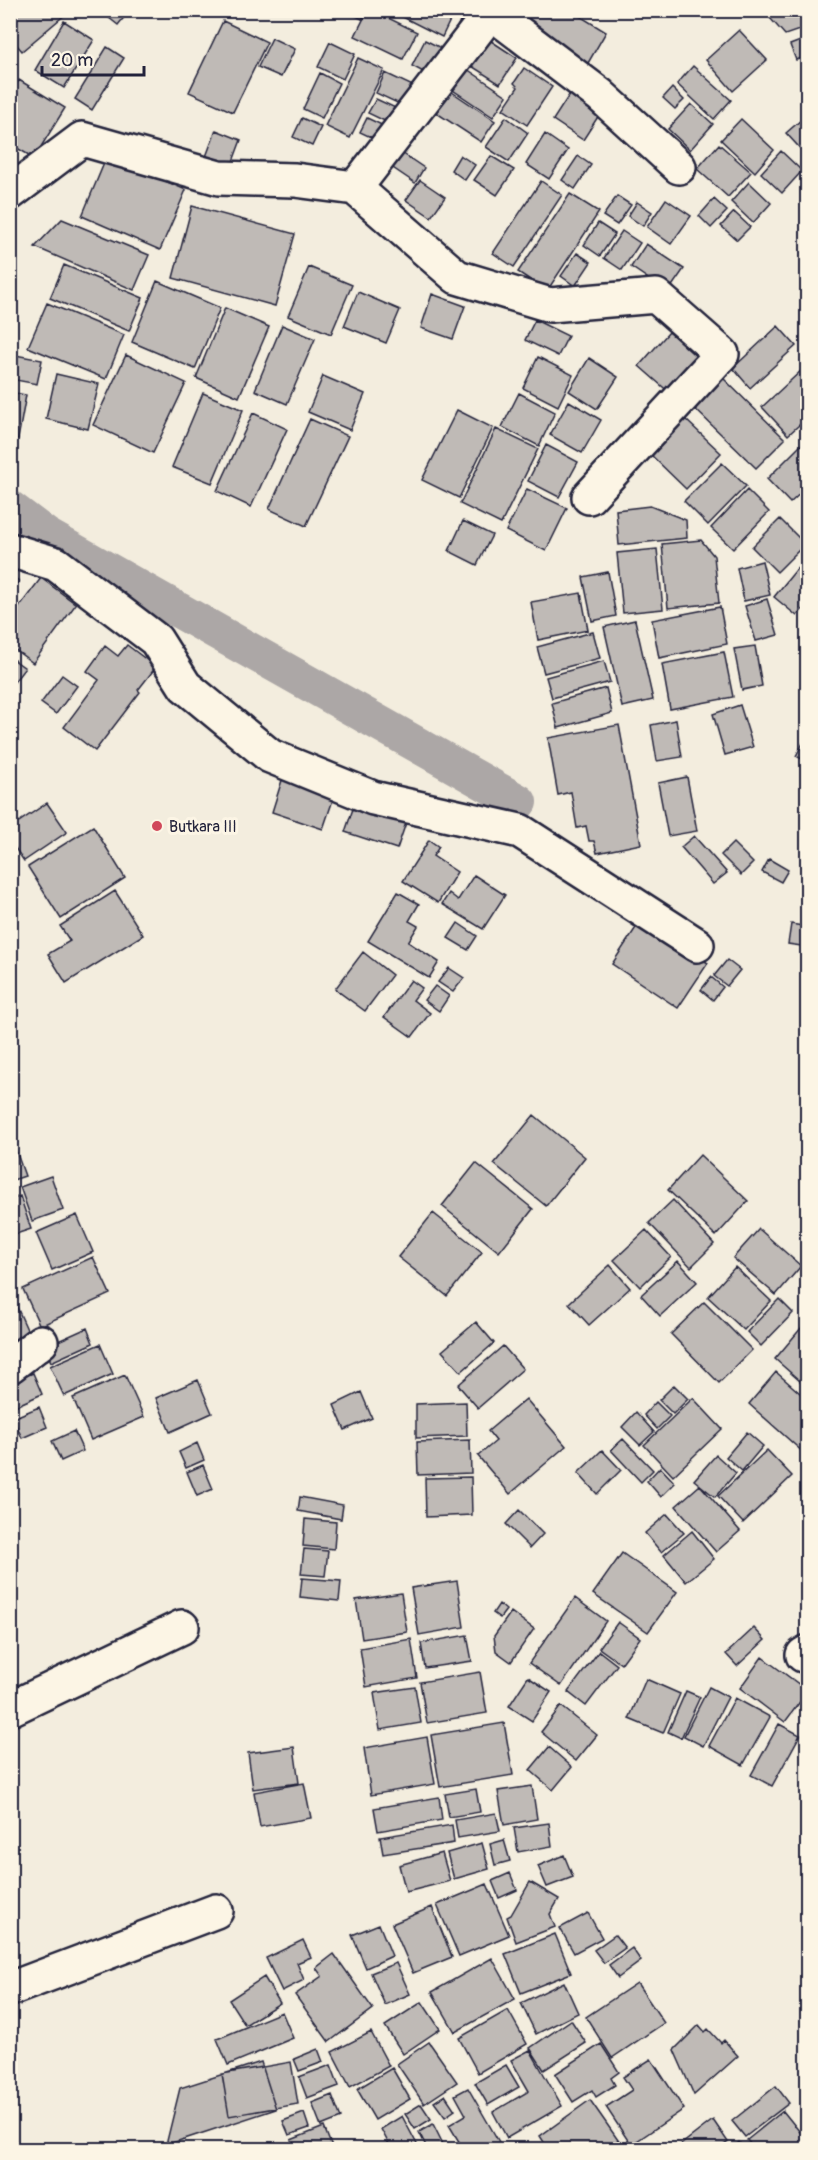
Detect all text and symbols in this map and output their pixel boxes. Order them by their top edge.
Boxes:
scale bar [42,39,144,77]
text: 20 m [51,49,93,72]
place label: Butkara III [169,817,237,837]
marker: Butkara III [150,819,164,833]

